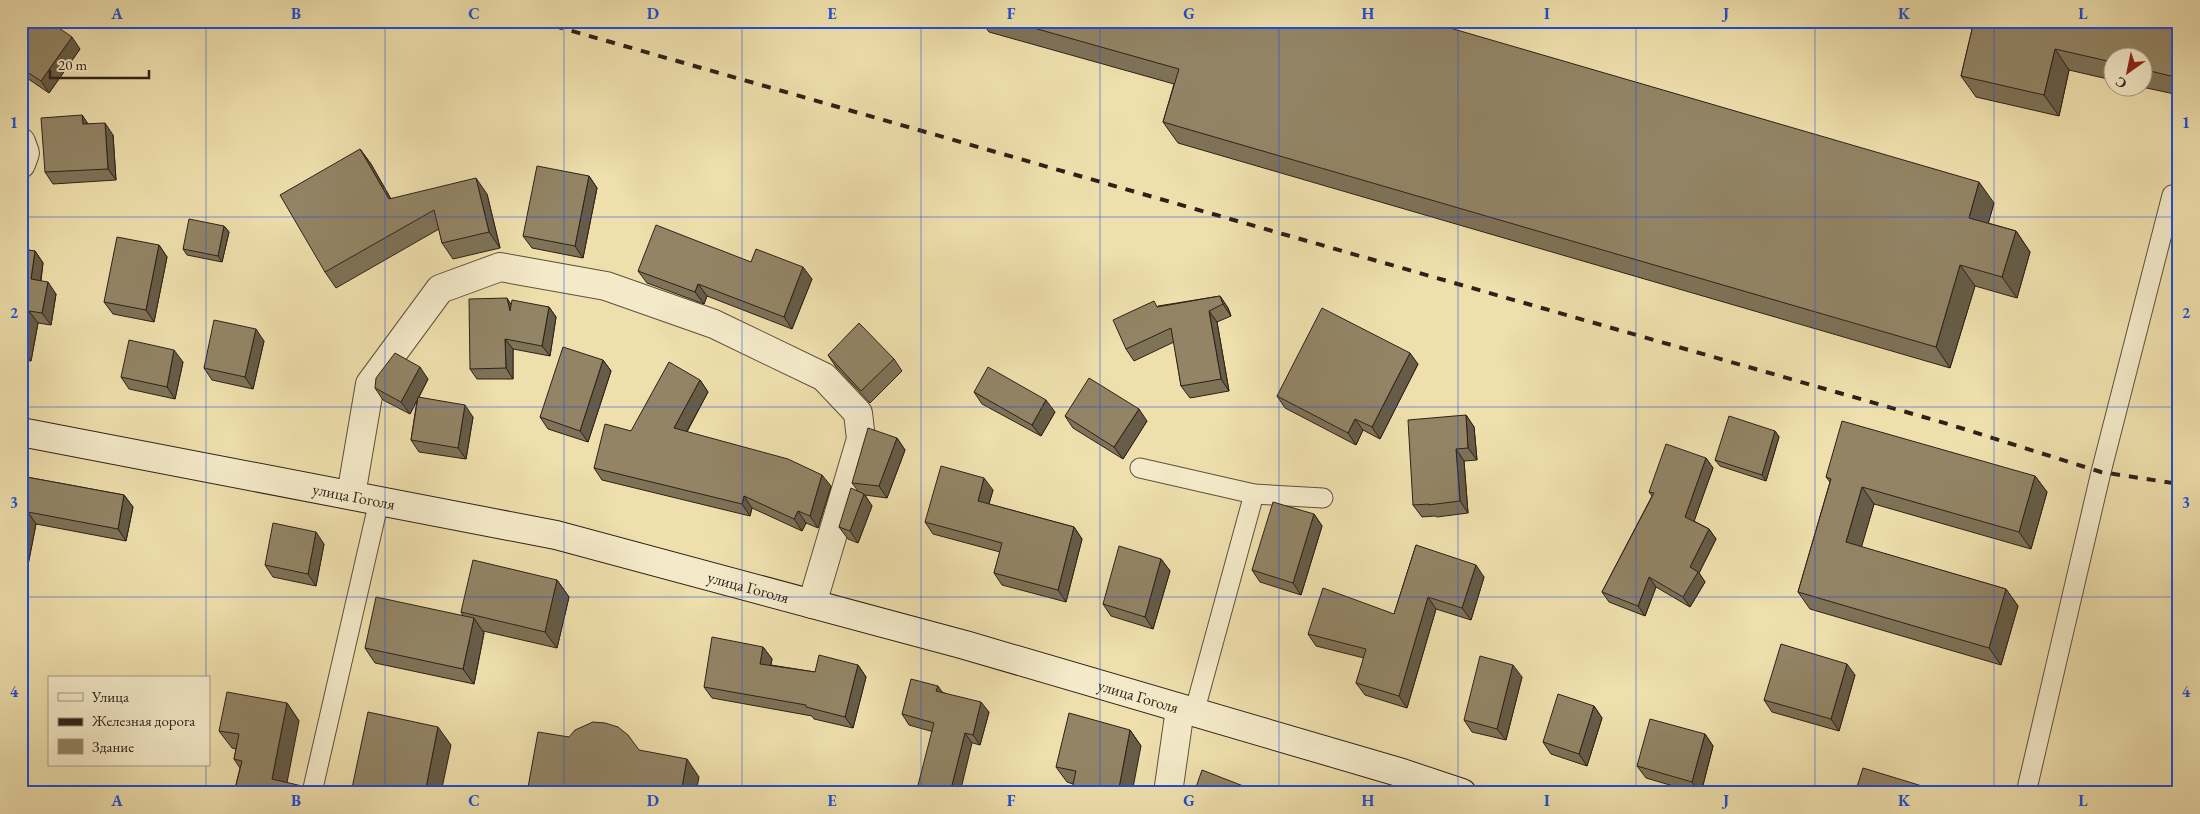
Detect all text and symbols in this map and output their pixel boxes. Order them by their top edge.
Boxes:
text: A [110,3,123,24]
text: B [291,3,301,24]
text: C [468,3,480,24]
text: D [647,3,659,24]
text: E [827,3,837,24]
text: F [1007,3,1016,24]
text: G [1183,3,1195,24]
text: H [1362,3,1375,24]
text: I [1544,3,1550,24]
text: J [1721,3,1729,24]
text: K [1898,3,1911,24]
text: L [2078,3,2088,24]
scale bar [50,48,149,80]
north arrow [2102,48,2152,98]
text: 20 m [58,55,87,74]
text: С [2112,73,2130,93]
text: 1 [10,112,18,133]
text: 1 [2182,112,2190,133]
text: 2 [10,302,19,323]
text: 2 [2182,302,2191,323]
street label: улица Гоголя [311,478,397,515]
text: 3 [10,492,18,513]
text: 3 [2182,492,2190,513]
street label: улица Гоголя [705,566,791,608]
street label: улица Гоголя [1095,674,1181,718]
legend [48,676,210,766]
text: 4 [10,681,19,702]
text: 4 [2182,681,2191,702]
text: Улица [91,687,129,706]
text: Железная дорога [91,711,195,730]
text: Здание [92,737,134,756]
text: A [110,790,123,811]
text: B [291,790,301,811]
text: C [468,790,480,811]
text: D [647,790,659,811]
text: E [827,790,837,811]
text: F [1007,790,1016,811]
text: G [1183,790,1195,811]
text: H [1362,790,1375,811]
text: I [1544,790,1550,811]
text: J [1721,790,1729,811]
text: K [1898,790,1911,811]
text: L [2078,790,2088,811]

